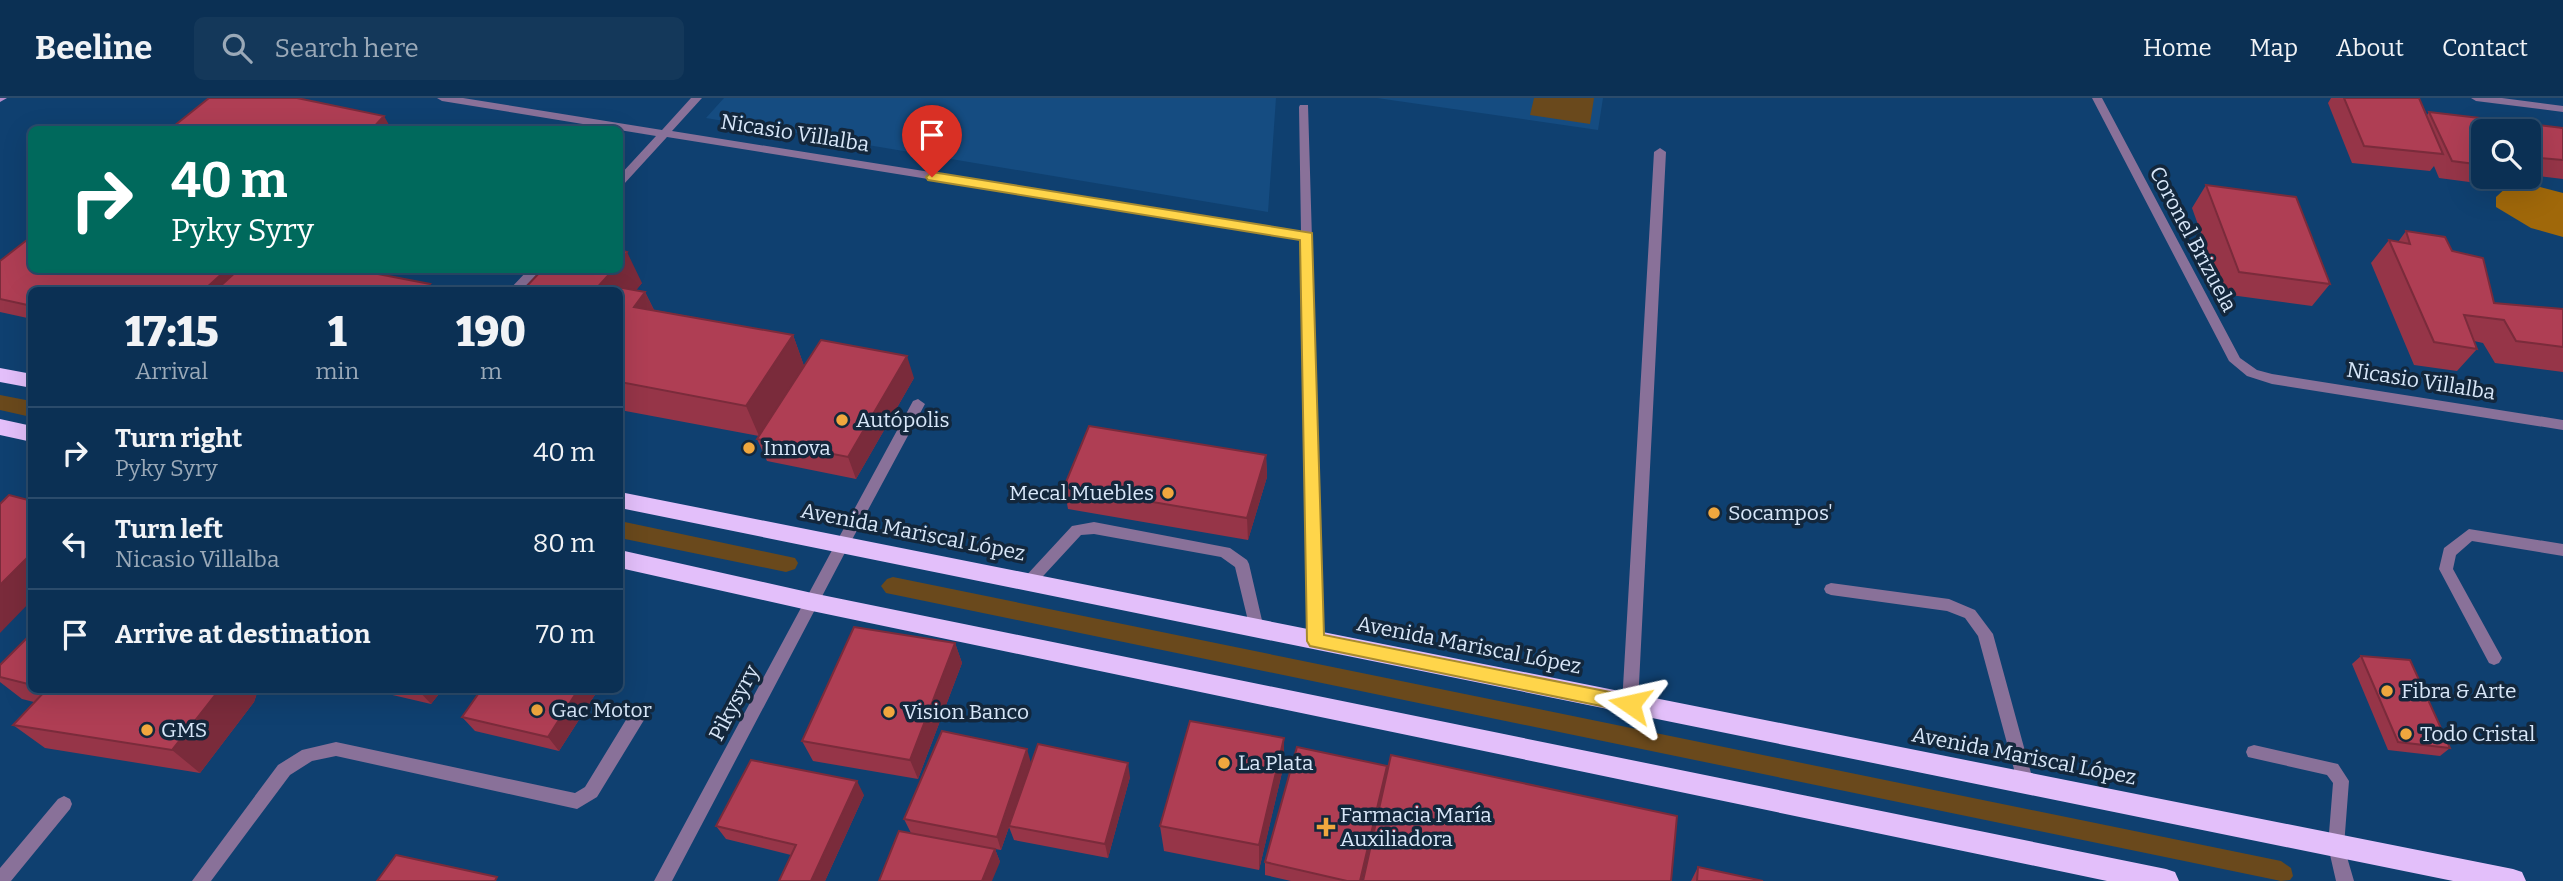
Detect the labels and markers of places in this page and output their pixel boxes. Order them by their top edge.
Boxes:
pin [902,105,962,177]
place label: Autópolis [856,407,950,433]
marker: Autópolis [834,412,850,428]
place label: Innova [763,435,831,461]
marker: Innova [741,440,757,456]
place label: Mecal Muebles [1009,480,1154,506]
marker: Mecal Muebles [1160,485,1176,501]
place label: Socampos' [1728,500,1833,526]
marker: Socampos' [1706,505,1722,521]
place label: Fibra & Arte [2401,678,2516,704]
marker: Fibra & Arte [2379,683,2395,699]
place label: Gac Motor [551,697,652,723]
place label: Vision Banco [903,699,1029,725]
marker: Gac Motor [529,702,545,718]
marker: Vision Banco [881,704,897,720]
place label: GMS [161,717,207,743]
place label: Todo Cristal [2420,721,2535,747]
marker: GMS [139,722,155,738]
marker: Todo Cristal [2398,726,2414,742]
place label: La Plata [1238,750,1314,776]
marker: La Plata [1216,755,1232,771]
place label: Farmacia María Auxiliadora [1340,802,1492,852]
marker: Farmacia María Auxiliadora [1318,819,1334,835]

